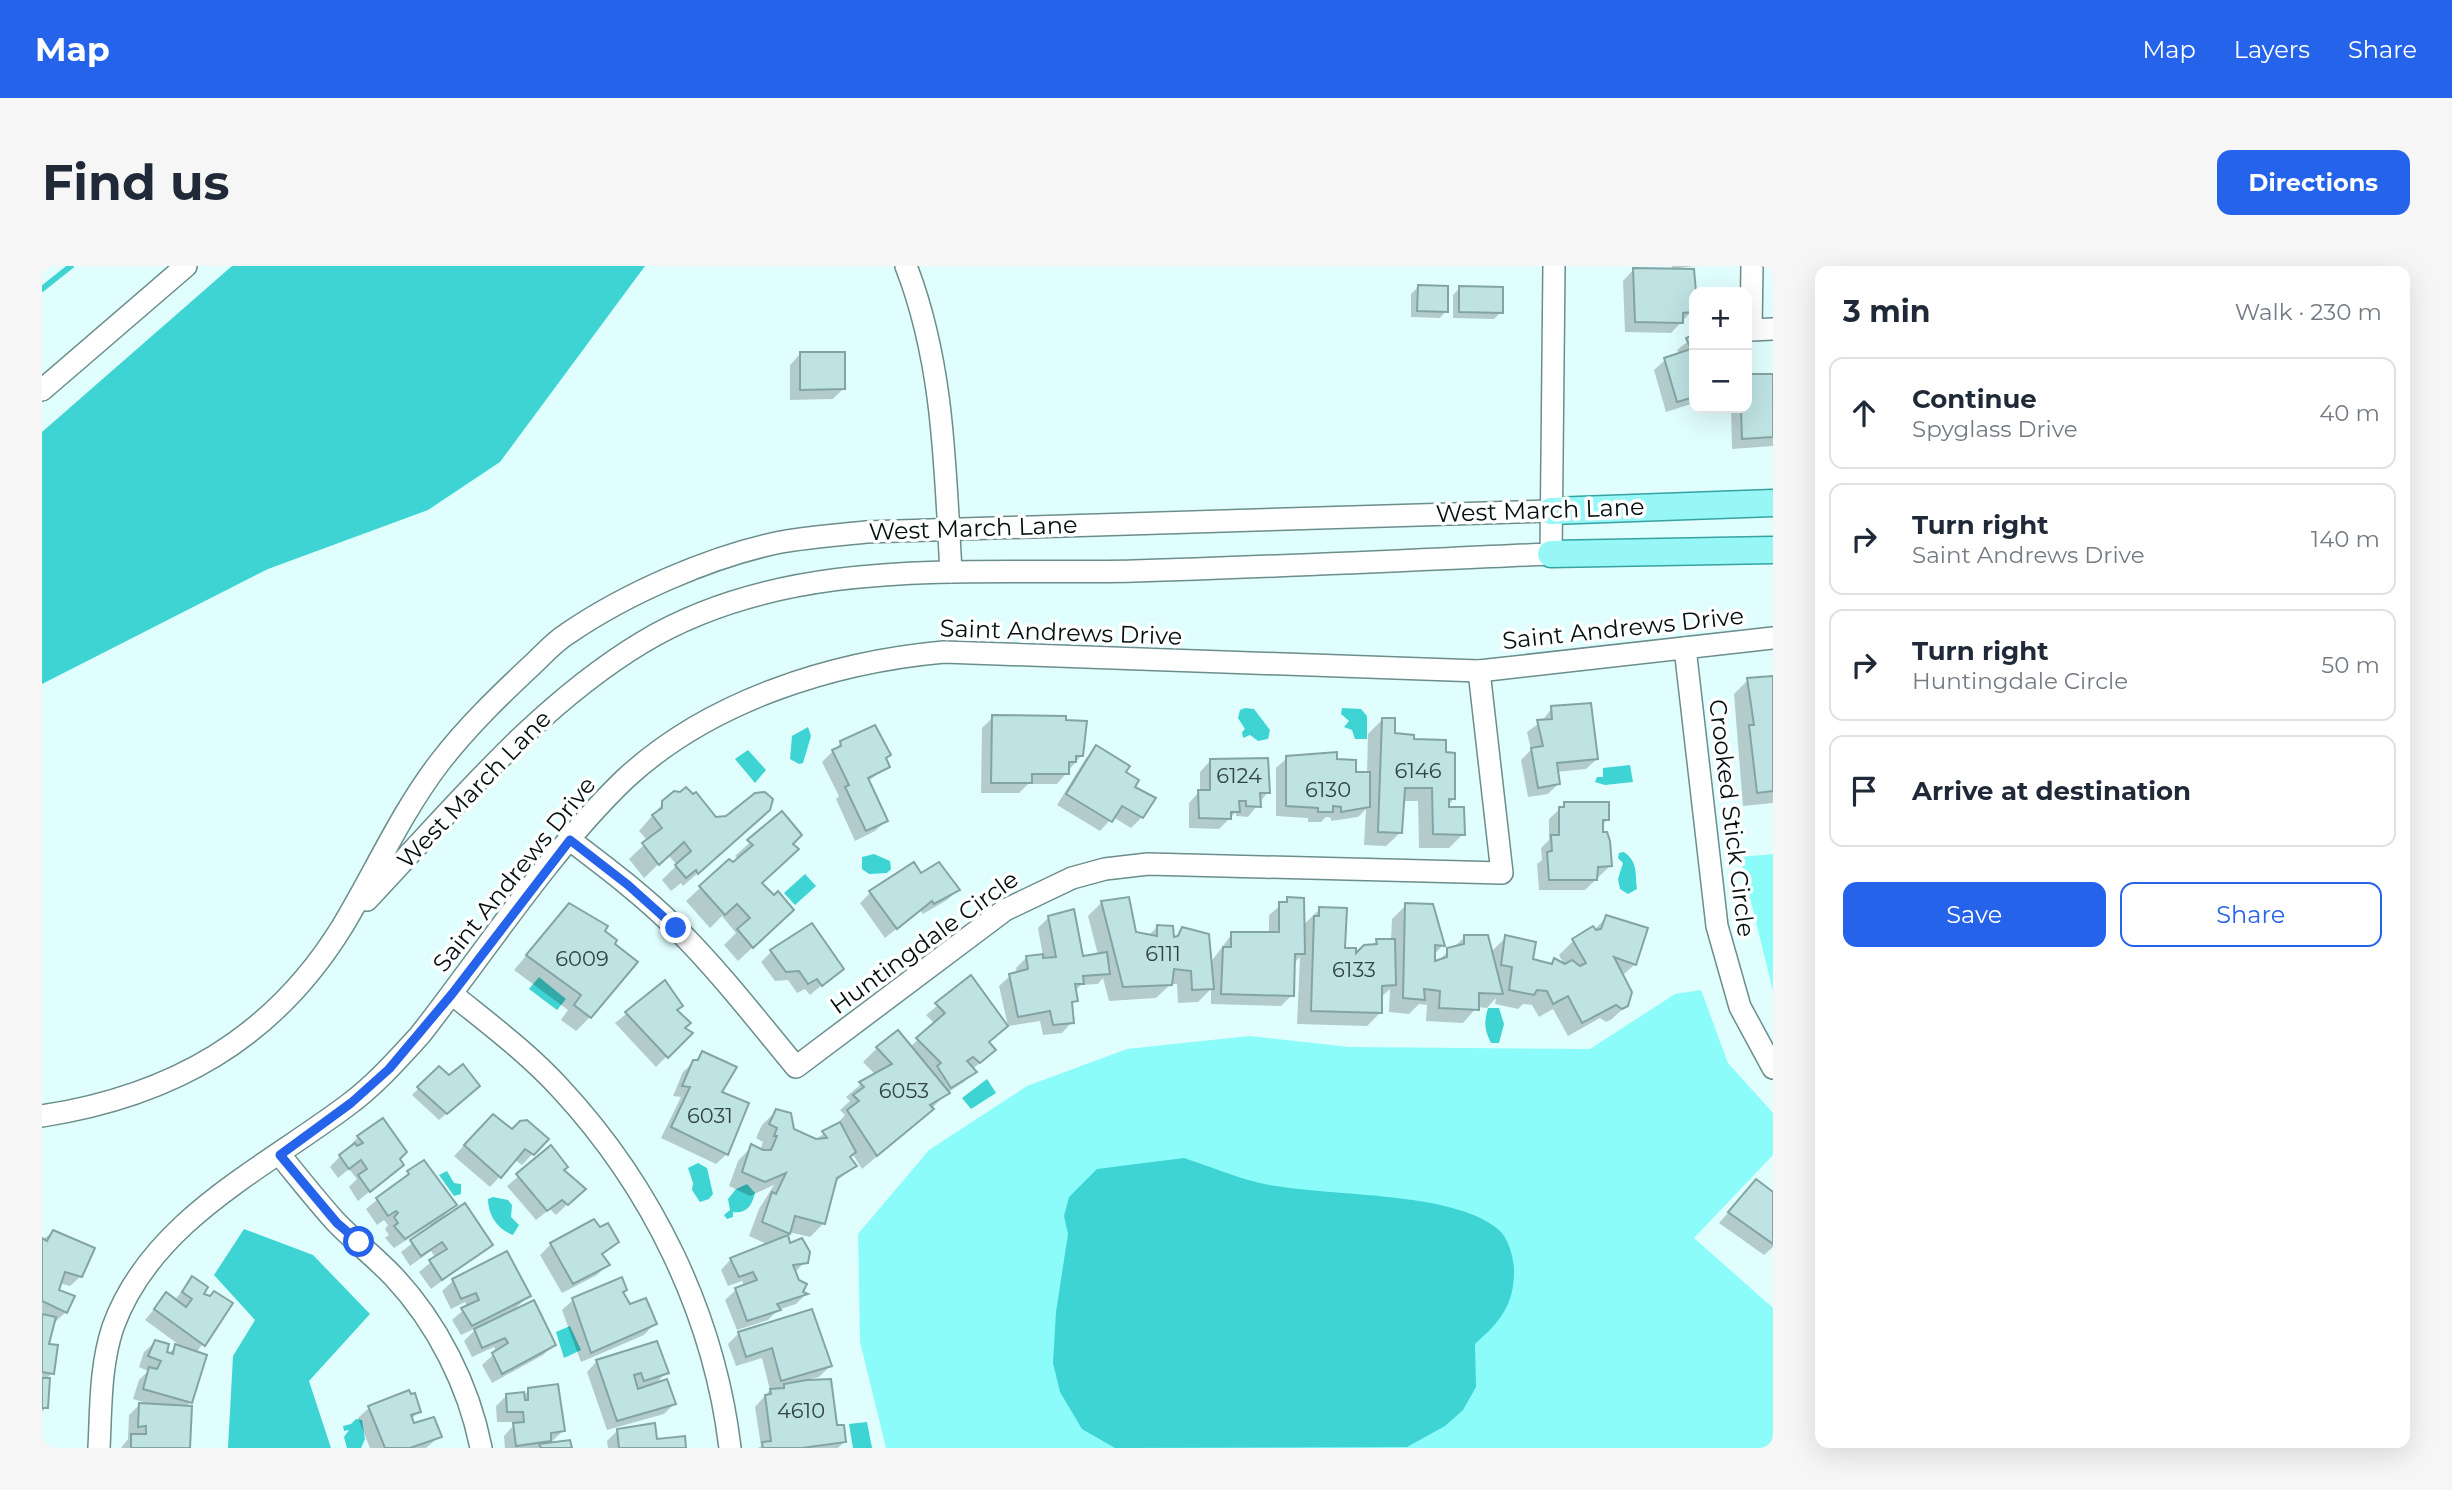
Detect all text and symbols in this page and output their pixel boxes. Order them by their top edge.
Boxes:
text: Map [35,29,110,69]
text: Map [2142,35,2196,64]
text: Layers [2234,35,2310,64]
text: Share [2348,35,2417,64]
button: Directions [2217,150,2410,215]
text: Find us [42,153,230,212]
map controls [1689,287,1752,413]
button: + [1689,287,1752,350]
text: 3 min [1843,293,1930,330]
text: Walk · 230 m [2235,298,2382,326]
button: − [1689,350,1752,413]
text: Continue [1912,383,2037,415]
icon: ahead [1845,394,1883,432]
text: 40 m [2319,399,2380,427]
text: Spyglass Drive [1912,415,2078,443]
street label: West March Lane [1435,492,1645,528]
text: Turn right [1912,509,2048,541]
street label: West March Lane [868,510,1078,546]
icon: right [1845,520,1883,558]
text: 140 m [2311,525,2380,553]
text: Saint Andrews Drive [1912,541,2145,569]
street label: Saint Andrews Drive [1501,601,1745,655]
street label: Saint Andrews Drive [939,613,1183,651]
text: Turn right [1912,635,2048,667]
icon: right [1845,646,1883,684]
text: 50 m [2321,651,2380,679]
text: Huntingdale Circle [1912,667,2128,695]
street label: Crooked Stick Circle [1703,697,1761,939]
street label: West March Lane [391,704,557,874]
house number: 6146 [1394,758,1442,783]
house number: 6124 [1216,763,1262,788]
street label: Saint Andrews Drive [426,771,602,977]
icon: arrive [1845,772,1883,810]
text: Arrive at destination [1912,775,2191,807]
house number: 6130 [1305,777,1351,802]
street label: Huntingdale Circle [824,864,1024,1020]
button: Save [1843,882,2106,947]
button: Share [2120,882,2382,947]
route end [660,912,691,943]
house number: 6111 [1145,941,1181,966]
house number: 6009 [555,946,609,971]
house number: 6133 [1332,957,1376,982]
house number: 6053 [879,1078,929,1103]
house number: 6031 [687,1103,733,1128]
route start [343,1226,374,1257]
house number: 4610 [777,1398,825,1423]

